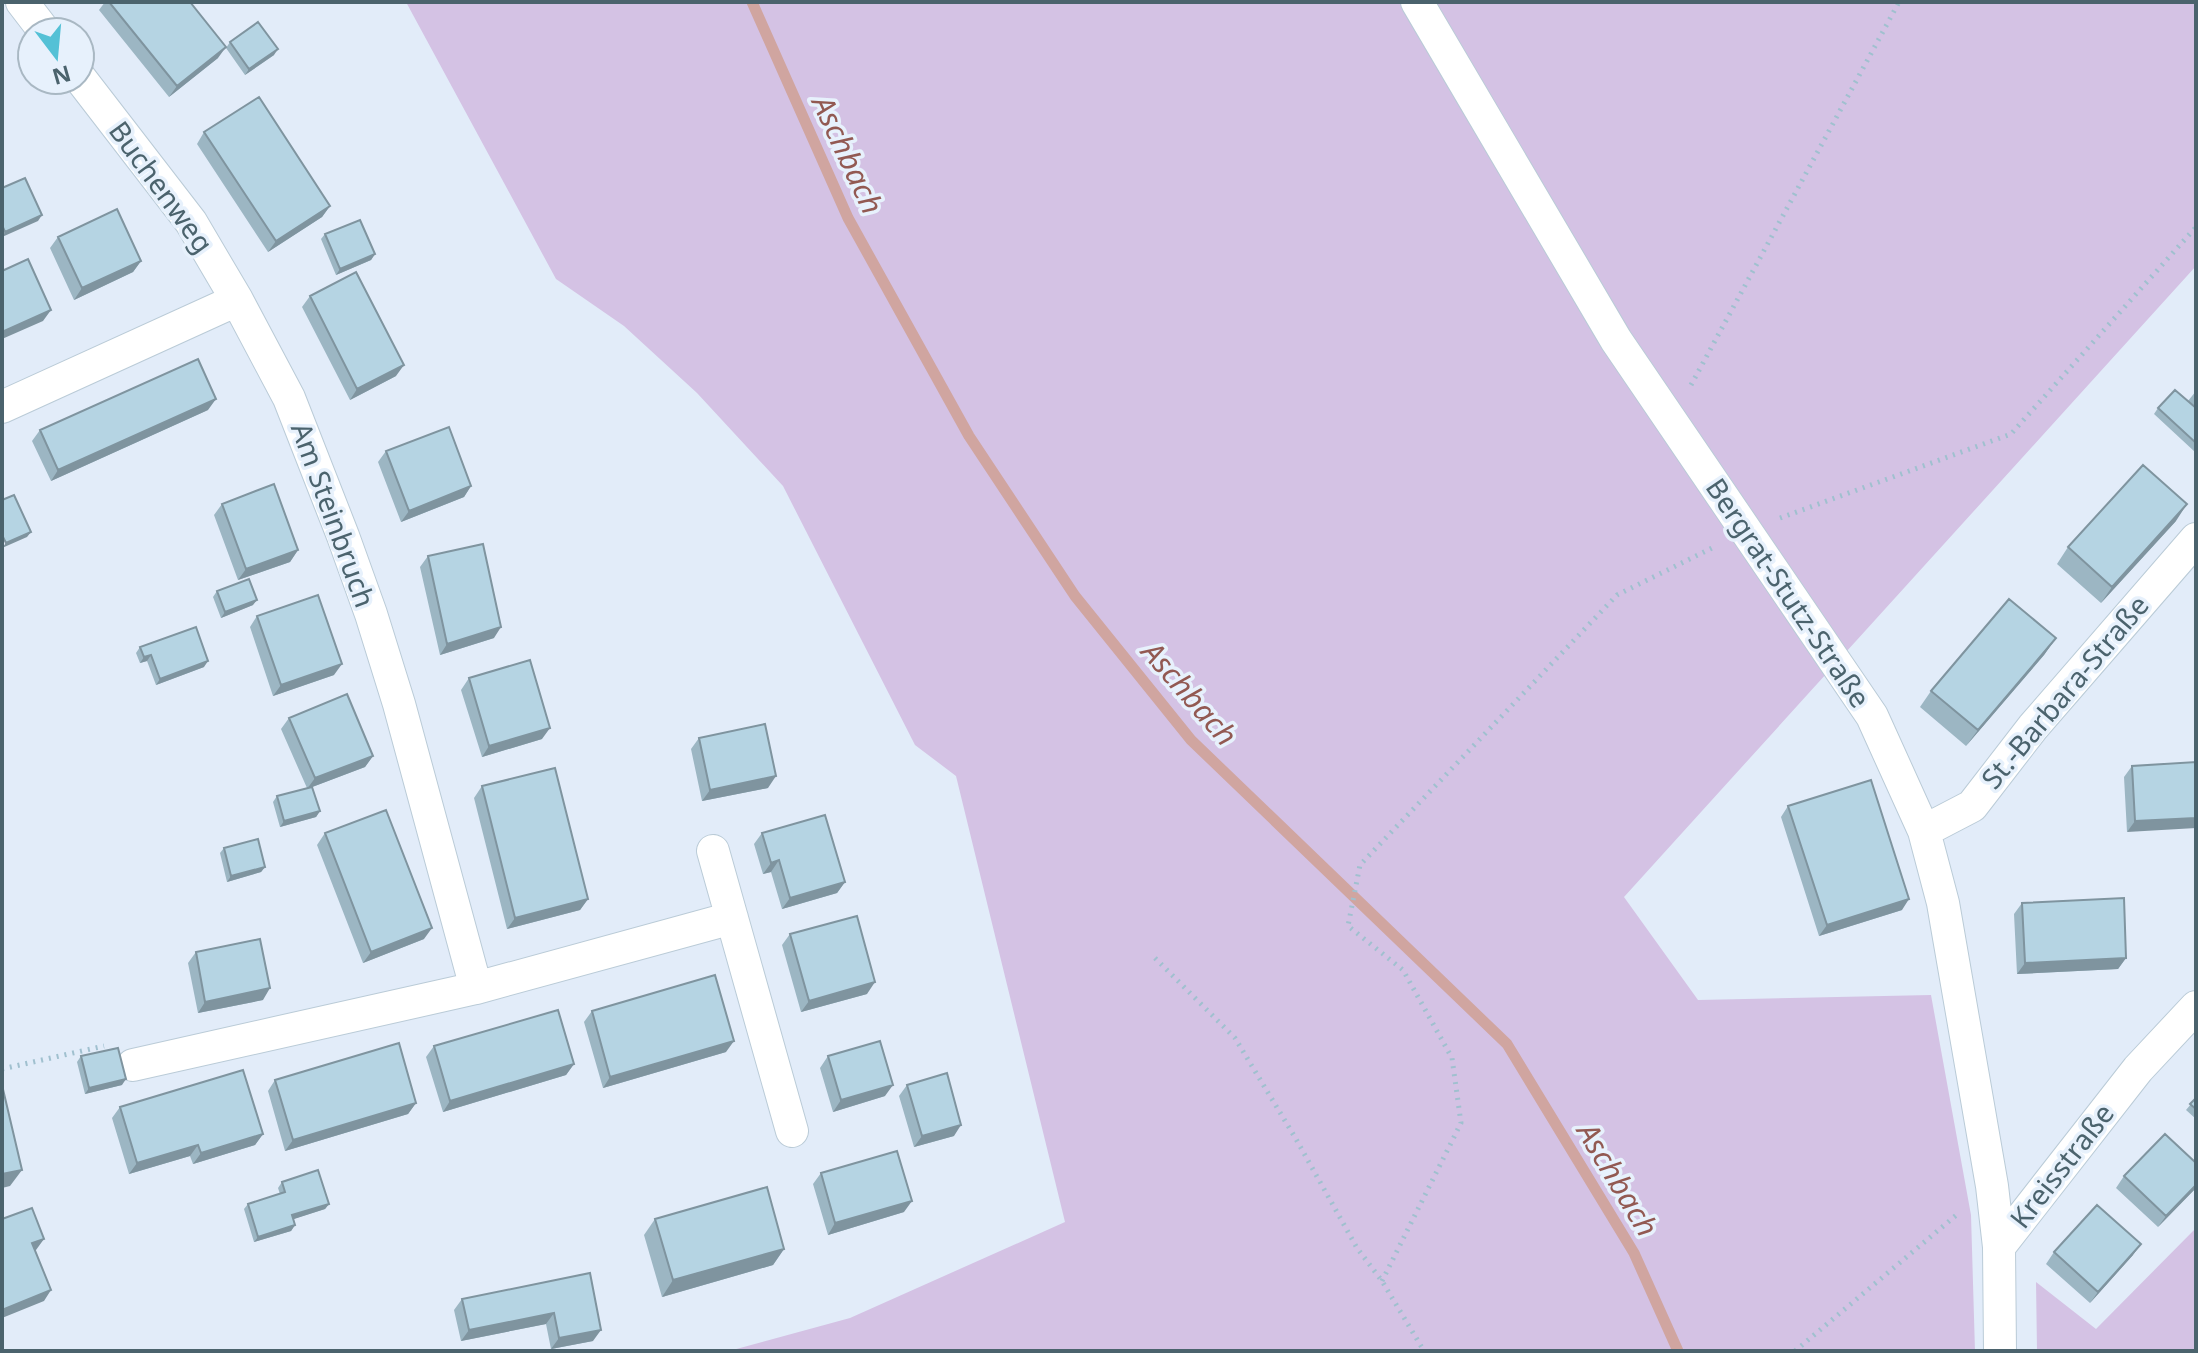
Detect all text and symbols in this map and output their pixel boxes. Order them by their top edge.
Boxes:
north arrow [16,16,96,96]
text: N [49,59,75,93]
water label: Aschbach [802,87,894,220]
street label: Buchenweg [101,113,223,260]
street label: Am Steinbruch [283,417,385,612]
street label: Bergrat-Stutz-Straße [1698,470,1880,715]
street label: St.-Barbara-Straße [1972,587,2156,796]
water label: Aschbach [1132,630,1247,754]
street label: Kreisstraße [2001,1095,2122,1236]
water label: Aschbach [1567,1113,1668,1244]

